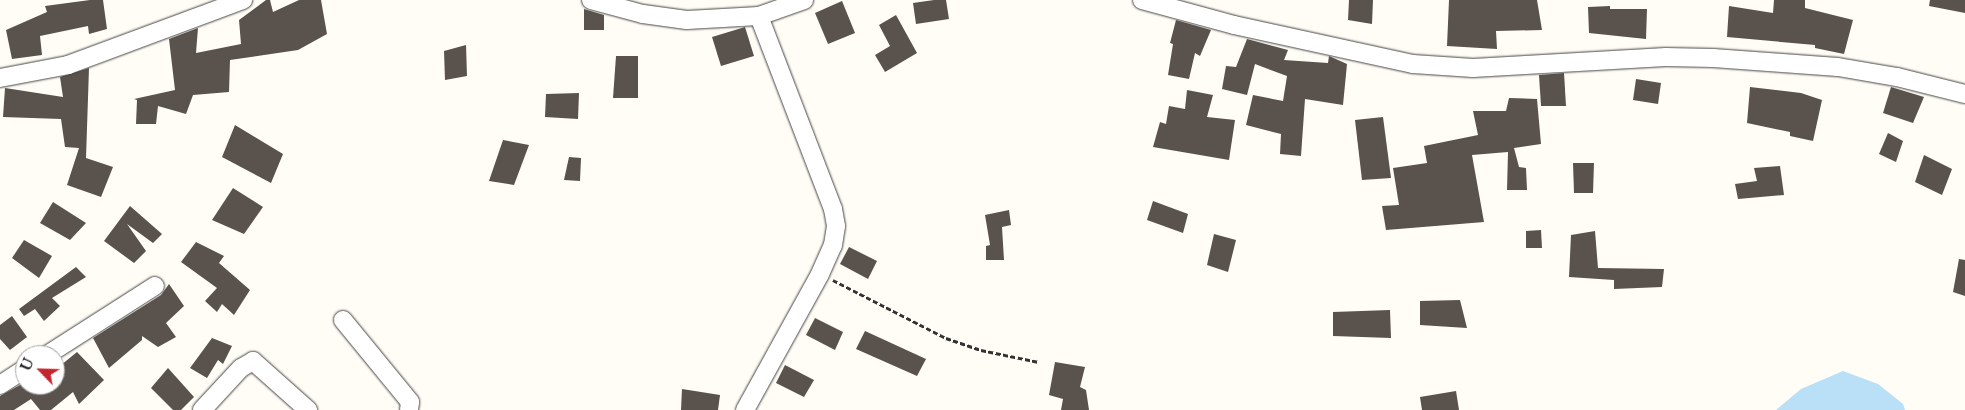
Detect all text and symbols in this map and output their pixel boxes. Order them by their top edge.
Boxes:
north arrow [15,345,65,395]
text: U [16,355,38,374]

